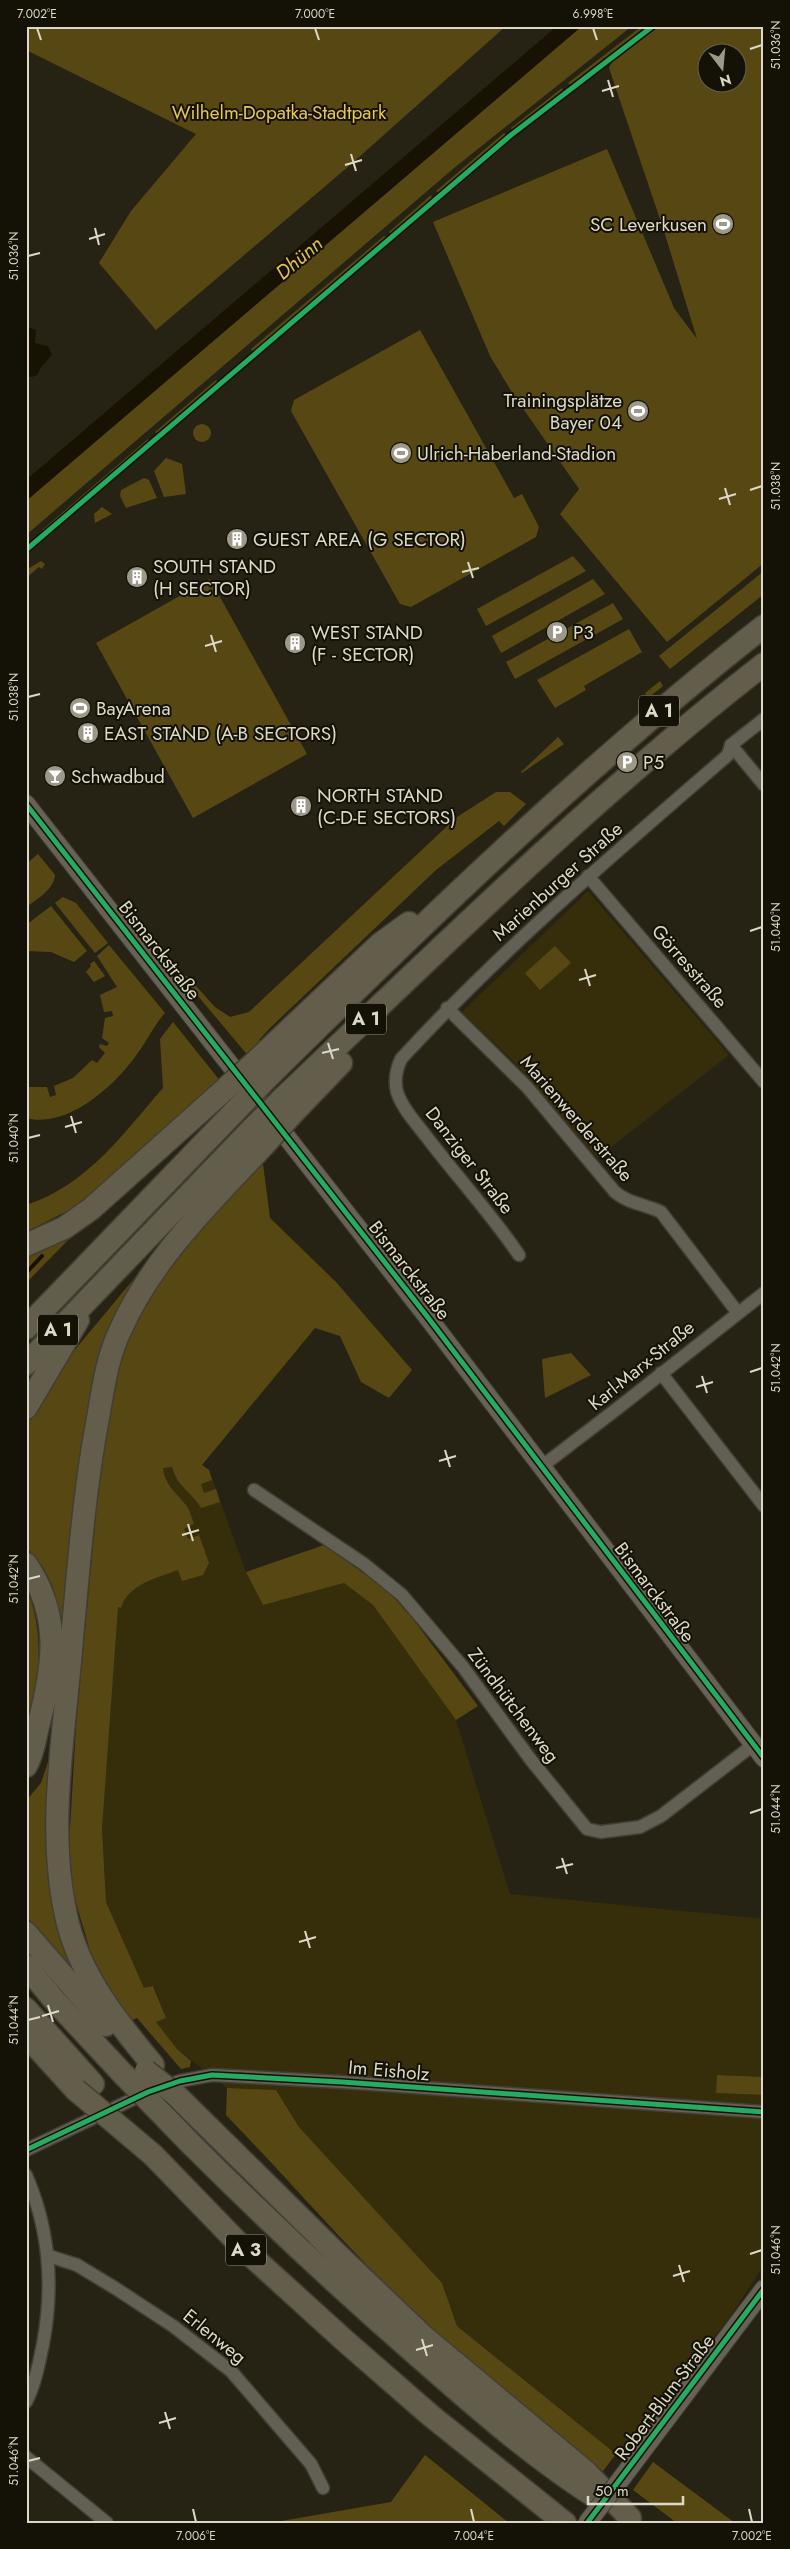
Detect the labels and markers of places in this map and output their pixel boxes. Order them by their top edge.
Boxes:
place label: SC Leverkusen [590,211,707,238]
sports icon: SC Leverkusen [711,212,735,236]
place label: Trainingsplätze Bayer 04 [503,387,622,436]
sports icon: Trainingsplätze Bayer 04 [626,399,650,423]
place label: Ulrich-Haberland-Stadion [417,440,616,467]
sports icon: Ulrich-Haberland-Stadion [389,441,413,465]
place label: GUEST AREA (G SECTOR) [253,526,466,553]
building icon: GUEST AREA (G SECTOR) [225,527,249,551]
place label: SOUTH STAND (H SECTOR) [153,553,276,602]
building icon: SOUTH STAND (H SECTOR) [125,565,149,589]
place label: WEST STAND (F - SECTOR) [311,619,423,668]
place label: P3 [573,619,594,646]
parking icon: P3 [545,620,569,644]
building icon: WEST STAND (F - SECTOR) [283,631,307,655]
place label: BayArena [96,695,171,722]
sports icon: BayArena [68,696,92,720]
place label: EAST STAND (A-B SECTORS) [104,720,337,747]
building icon: EAST STAND (A-B SECTORS) [76,721,100,745]
place label: P5 [643,749,664,776]
parking icon: P5 [615,750,639,774]
place label: Schwadbud [71,763,165,790]
bar icon: Schwadbud [43,764,67,788]
place label: NORTH STAND (C-D-E SECTORS) [317,782,456,831]
building icon: NORTH STAND (C-D-E SECTORS) [289,794,313,818]

